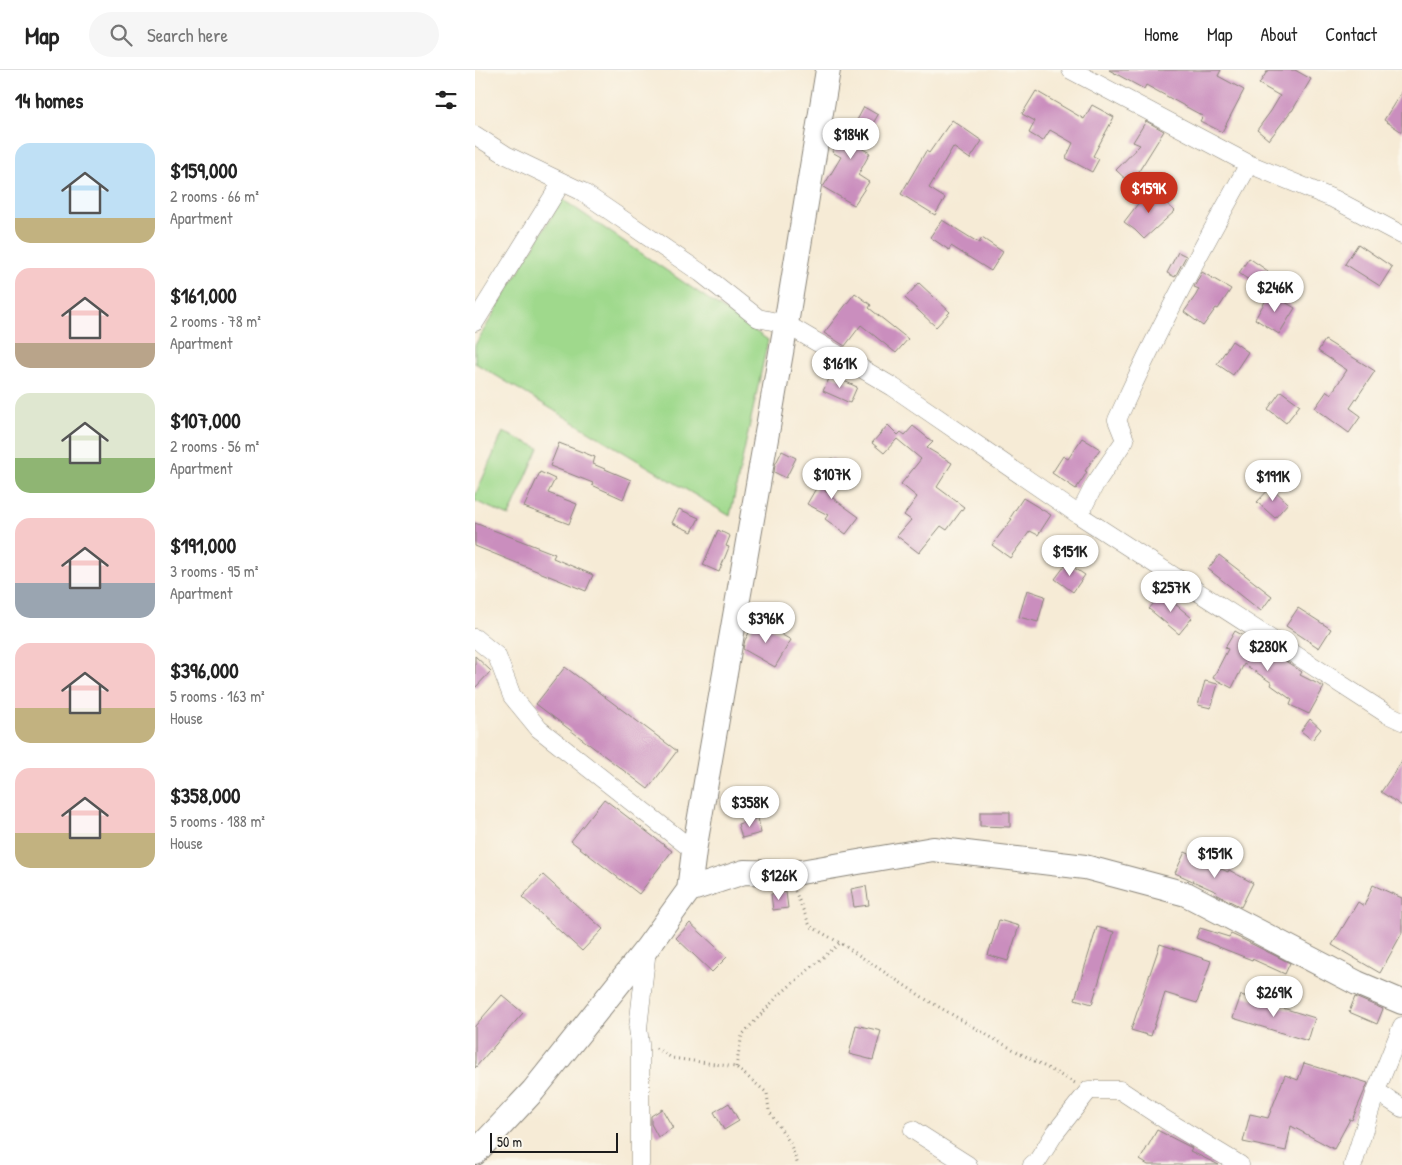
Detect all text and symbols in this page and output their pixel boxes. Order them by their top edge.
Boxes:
search box [89,12,439,57]
text: Map [25,19,59,51]
icon: search [107,21,135,49]
text: Search here [147,22,228,48]
text: Home [1144,22,1179,47]
text: Map [1207,22,1232,47]
text: About [1260,22,1297,47]
text: Contact [1325,22,1377,47]
text: 14 homes [15,86,83,115]
icon: filters [432,86,460,114]
pin: $184K [816,118,886,160]
text: $184K [833,123,869,145]
text: $159,000 [170,156,237,185]
icon: home [55,163,115,223]
pin: $159K [1114,172,1184,214]
text: $159K [1132,177,1166,199]
text: 2 rooms · 66 m² [170,185,259,207]
text: Apartment [170,207,233,229]
pin: $246K [1240,270,1310,313]
text: $246K [1257,276,1293,298]
text: $161,000 [170,281,237,310]
icon: home [55,288,115,348]
text: 2 rooms · 78 m² [170,310,261,332]
text: Apartment [170,332,233,354]
pin: $161K [805,346,875,389]
text: $161K [823,352,857,374]
text: $107,000 [170,406,241,435]
icon: home [55,413,115,473]
text: 2 rooms · 56 m² [170,435,259,457]
text: Apartment [170,457,233,479]
pin: $107K [797,458,867,500]
pin: $191K [1238,460,1308,502]
text: $107K [813,463,851,485]
text: $191K [1256,465,1290,487]
text: $191,000 [170,531,236,560]
pin: $151K [1035,534,1105,577]
icon: home [55,538,115,598]
text: $151K [1053,540,1087,562]
text: 3 rooms · 95 m² [170,560,258,582]
pin: $257K [1136,570,1206,613]
text: $257K [1152,576,1190,598]
text: Apartment [170,582,233,604]
pin: $396K [731,602,801,644]
text: $396K [748,607,784,629]
pin: $280K [1233,630,1303,672]
text: $280K [1249,635,1287,657]
text: $396,000 [170,656,239,685]
icon: home [55,663,115,723]
text: 5 rooms · 163 m² [170,685,265,707]
text: House [170,707,203,729]
text: $358,000 [170,781,241,810]
pin: $358K [715,786,785,828]
icon: home [55,788,115,848]
text: $358K [731,791,769,813]
text: 5 rooms · 188 m² [170,810,265,832]
text: House [170,832,203,854]
pin: $151K [1180,836,1250,879]
text: $151K [1198,842,1232,864]
pin: $126K [744,858,814,901]
text: $126K [761,864,797,886]
pin: $269K [1239,976,1309,1018]
text: $269K [1256,981,1292,1003]
scale bar [490,1130,617,1153]
text: 50 m [497,1132,522,1151]

